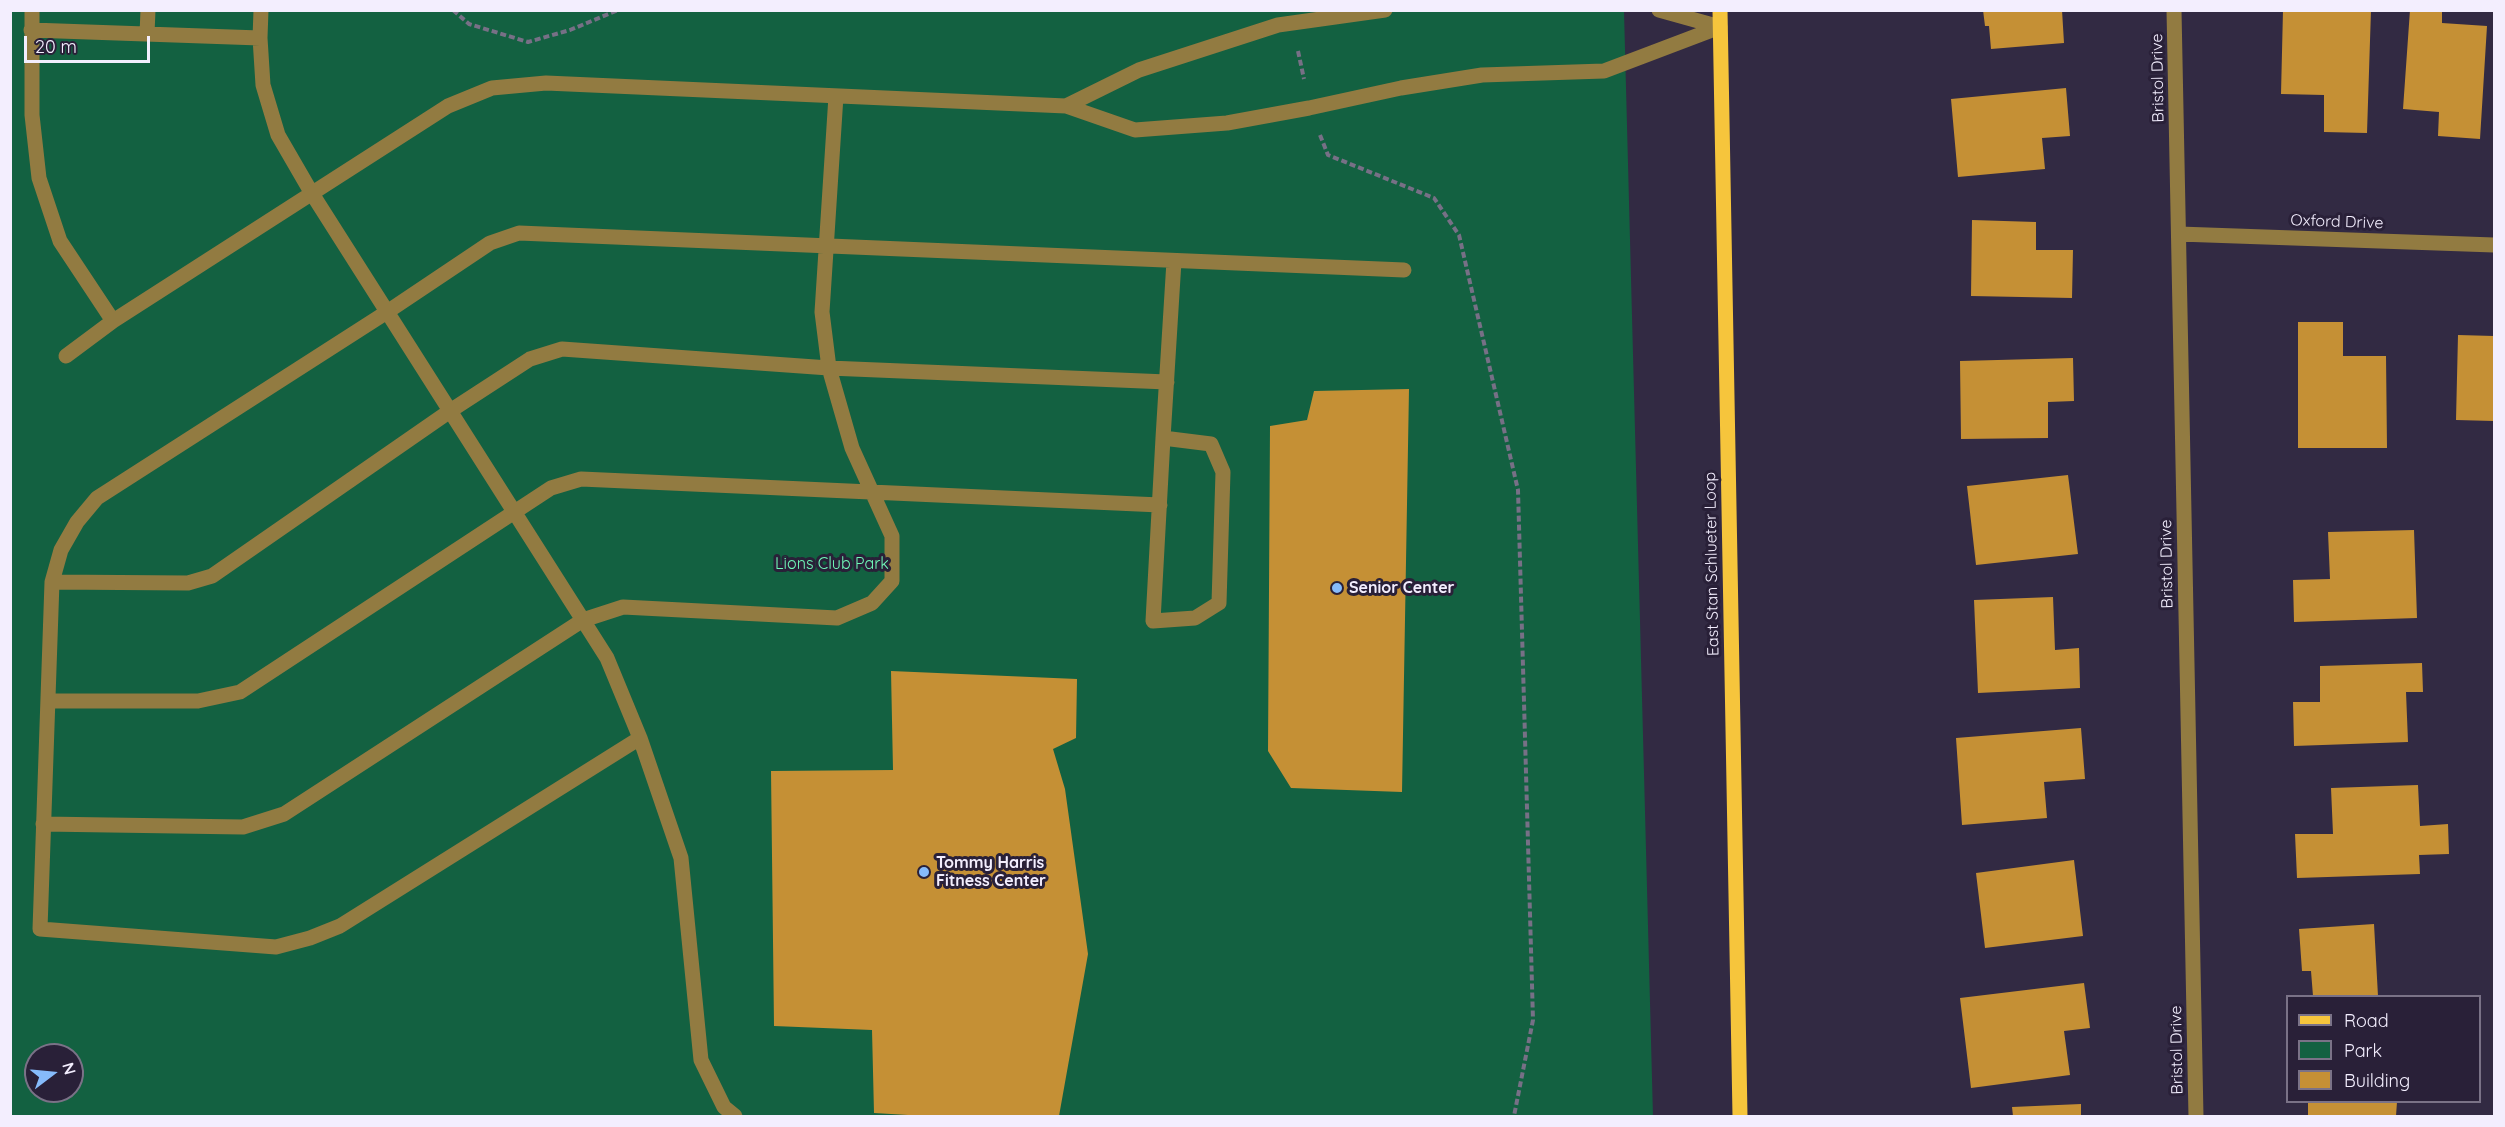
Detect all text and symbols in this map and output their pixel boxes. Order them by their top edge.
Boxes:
scale bar [27,24,153,62]
street label: Bristol Drive [2148,33,2168,123]
text: 20 m [35,35,77,58]
street label: Oxford Drive [2290,211,2384,233]
street label: East Stan Schlueter Loop [1701,472,1723,656]
street label: Bristol Drive [2157,519,2177,609]
park label: Lions Club Park [775,554,889,574]
place label: Senior Center [1349,578,1455,598]
marker: Senior Center [1330,581,1344,595]
place label: Tommy Harris Fitness Center [936,853,1046,891]
marker: Tommy Harris Fitness Center [917,865,931,879]
legend [2286,995,2481,1103]
street label: Bristol Drive [2167,1005,2187,1095]
text: Road [2344,1009,2389,1032]
text: Park [2344,1039,2382,1062]
north arrow [24,1043,84,1103]
text: N [58,1060,81,1077]
text: Building [2344,1069,2410,1092]

